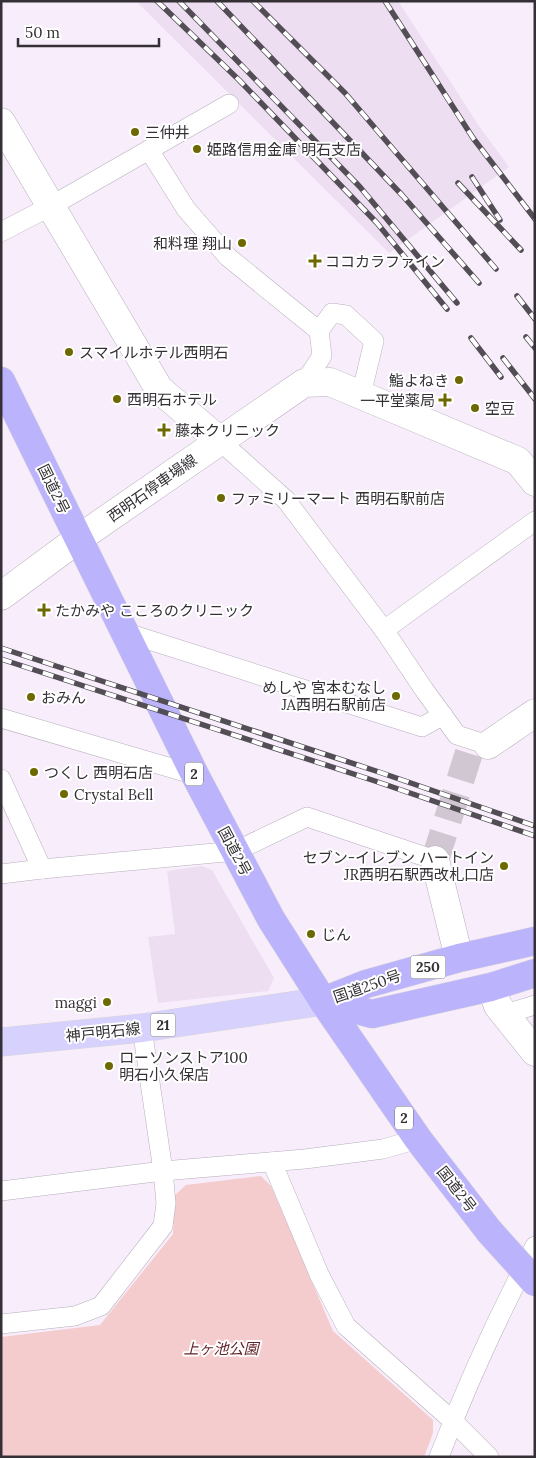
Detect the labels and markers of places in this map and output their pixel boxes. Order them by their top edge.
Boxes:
place label: 三仲井 [145,123,190,142]
marker: 三仲井 [129,126,141,138]
place label: 姫路信用金庫 明石支店 [207,140,361,159]
marker: 姫路信用金庫 明石支店 [191,143,203,155]
place label: 和料理 翔山 [153,234,232,253]
marker: 和料理 翔山 [236,237,248,249]
place label: ココカラファイン [325,252,445,271]
marker: ココカラファイン [309,255,321,267]
place label: スマイルホテル西明石 [79,343,229,362]
marker: スマイルホテル西明石 [63,346,75,358]
place label: 鮨よねき [389,371,449,390]
marker: 鮨よねき [453,374,465,386]
place label: 西明石ホテル [127,390,217,409]
place label: 一平堂薬局 [360,391,435,410]
marker: 西明石ホテル [111,393,123,405]
marker: 一平堂薬局 [439,394,451,406]
place label: 空豆 [485,399,515,418]
marker: 空豆 [469,402,481,414]
place label: 藤本クリニック [175,421,280,440]
marker: 藤本クリニック [157,423,171,437]
place label: ファミリーマート 西明石駅前店 [231,489,445,508]
marker: ファミリーマート 西明石駅前店 [215,492,227,504]
place label: たかみや こころのクリニック [55,601,254,620]
marker: たかみや こころのクリニック [37,603,51,617]
place label: めしや 宮本むなし JA西明石駅前店 [262,678,386,714]
place label: おみん [41,688,86,707]
marker: めしや 宮本むなし JA西明石駅前店 [390,690,402,702]
marker: おみん [25,691,37,703]
place label: つくし 西明石店 [44,763,153,782]
marker: つくし 西明石店 [28,766,40,778]
place label: Crystal Bell [74,785,153,804]
marker: Crystal Bell [58,788,70,800]
place label: セブン-イレブン ハートイン JR西明石駅西改札口店 [303,848,494,884]
marker: セブン-イレブン ハートイン JR西明石駅西改札口店 [498,860,510,872]
place label: じん [321,925,351,944]
marker: じん [305,928,317,940]
place label: maggi [55,993,97,1012]
marker: maggi [101,996,113,1008]
place label: ローソンストア100 明石小久保店 [119,1048,248,1084]
marker: ローソンストア100 明石小久保店 [103,1060,115,1072]

